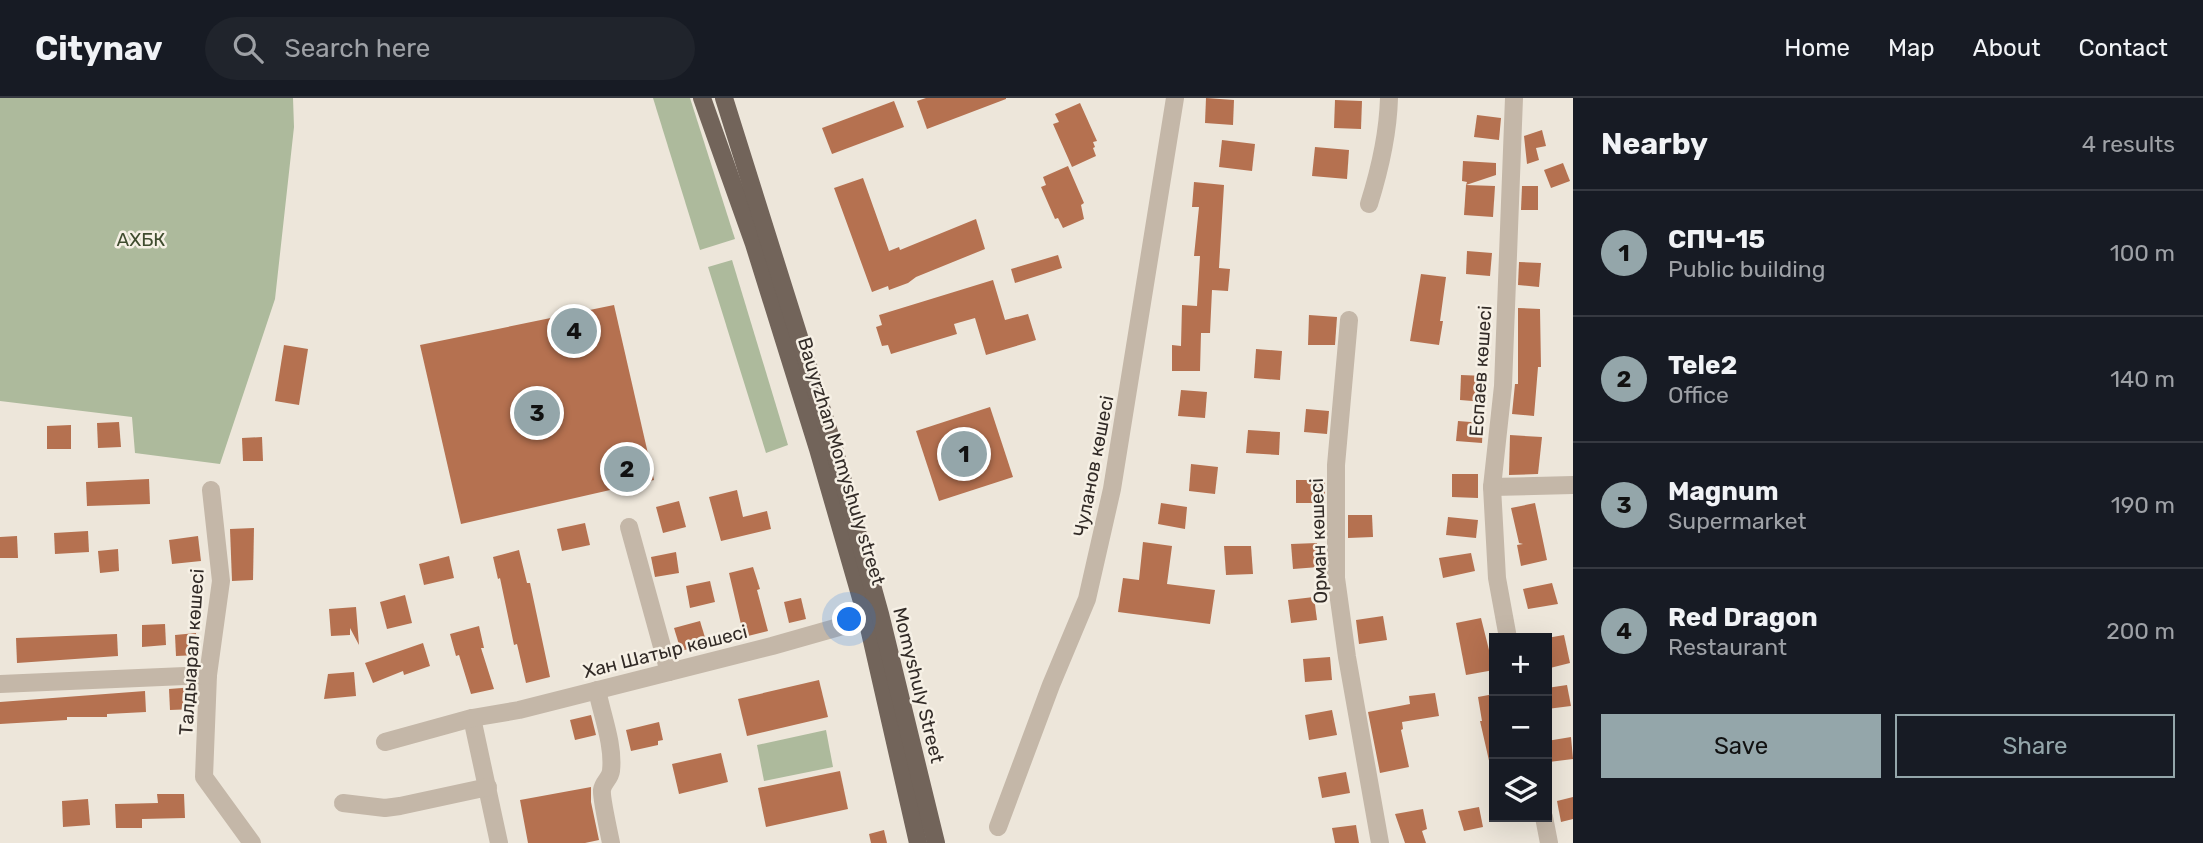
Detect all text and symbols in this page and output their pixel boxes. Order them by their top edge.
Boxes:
search box [205,17,695,80]
text: Citynav [35,29,163,68]
icon: search [229,29,267,67]
text: Search here [285,33,430,64]
text: Home [1784,34,1850,62]
text: Map [1888,34,1935,62]
text: About [1973,34,2041,62]
text: Contact [2079,34,2168,62]
text: Nearby [1601,126,1708,162]
text: 4 results [2082,130,2175,158]
text: СПЧ-15 [1668,224,1765,255]
park label: АХБК [116,228,166,251]
text: 1 [1618,239,1630,267]
text: 100 m [2110,239,2175,267]
text: Public building [1668,255,1825,283]
pin: 4 [551,305,597,357]
street label: Еспаев көшесі [1464,305,1497,437]
street label: Bauyrzhan Momyshuly street [793,335,890,588]
text: Tele2 [1668,350,1737,381]
text: 2 [1617,365,1631,393]
text: 140 m [2110,365,2175,393]
text: Office [1668,381,1729,409]
pin: 3 [514,387,560,439]
street label: Чуланов көшесі [1069,394,1118,539]
pin: 1 [941,428,987,480]
pin: 2 [604,443,650,495]
text: Magnum [1668,476,1779,507]
street label: Орман көшесі [1305,478,1332,604]
text: 3 [1616,491,1632,519]
text: 190 m [2111,491,2175,519]
text: Supermarket [1668,507,1806,535]
street label: Талдыарал көшесі [174,568,209,736]
your location [832,602,866,636]
text: Red Dragon [1668,602,1818,633]
street label: Momyshuly Street [888,605,949,766]
text: 4 [1616,617,1632,645]
text: 200 m [2106,617,2175,645]
street label: Хан Шатыр көшесі [581,620,750,683]
map controls [1489,633,1552,822]
button: + [1489,633,1552,696]
text: Restaurant [1668,633,1787,661]
button: − [1489,696,1552,759]
button: Save [1601,714,1881,778]
button: Share [1895,714,2175,778]
button: layers [1489,759,1552,822]

